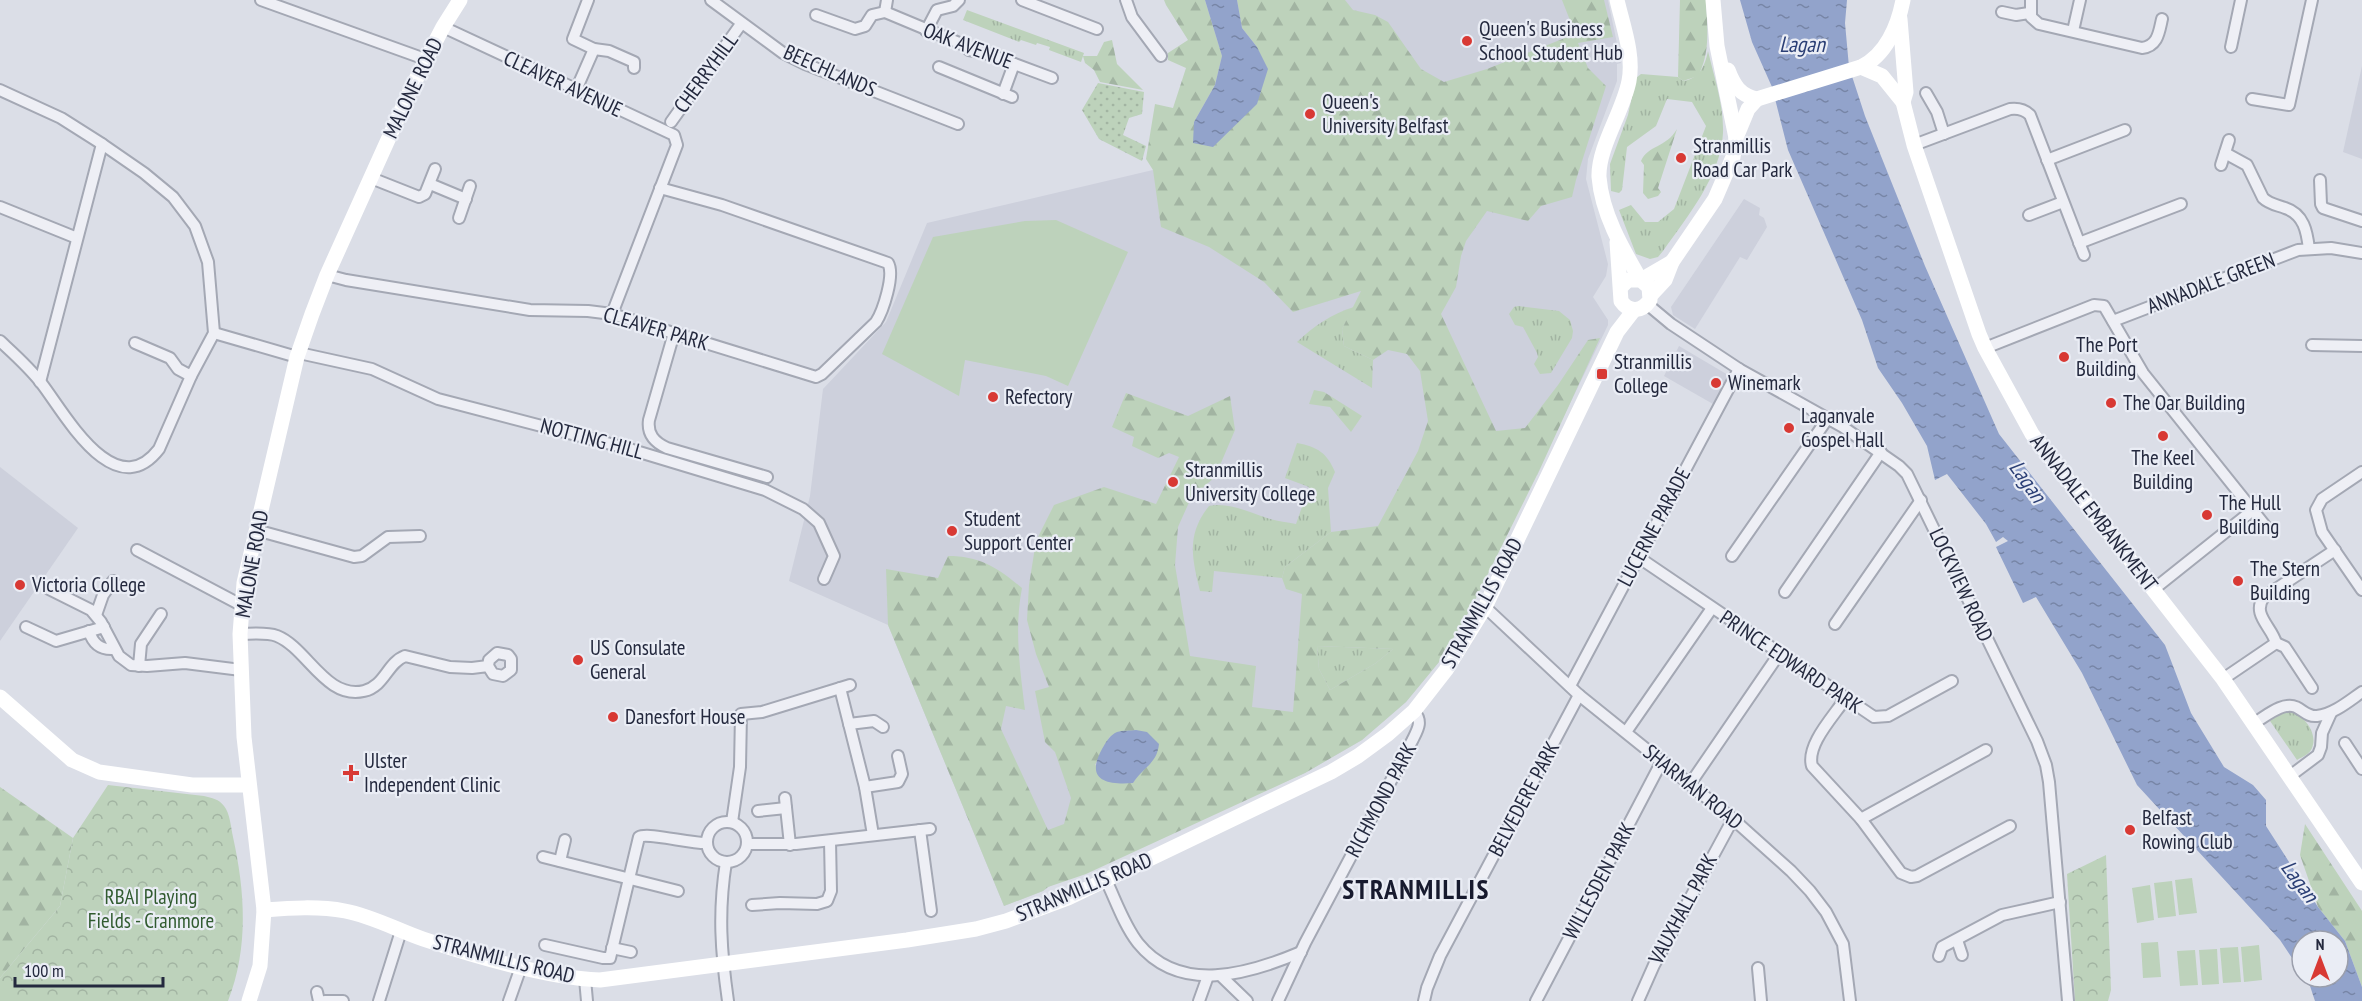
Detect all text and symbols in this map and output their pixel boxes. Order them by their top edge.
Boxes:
place label: Queen's Business School Student Hub [1479,15,1623,66]
street label: OAK AVENUE [920,16,1017,75]
street label: CHERRYHILL [668,27,744,118]
water label: Lagan [1779,30,1826,58]
street label: MALONE ROAD [377,33,449,143]
marker: Queen's Business School Student Hub [1460,34,1474,48]
street label: BEECHLANDS [780,38,881,103]
street label: CLEAVER AVENUE [499,44,627,123]
place label: Queen's University Belfast [1322,88,1449,139]
marker: Queen's University Belfast [1303,107,1317,121]
place label: Stranmillis Road Car Park [1693,132,1792,183]
marker: Stranmillis Road Car Park [1674,151,1688,165]
street label: ANNADALE GREEN [2143,246,2279,319]
street label: CLEAVER PARK [600,301,712,356]
place label: The Port Building [2076,331,2138,382]
place label: Stranmillis College [1614,348,1692,399]
marker: The Port Building [2057,350,2071,364]
marker: Stranmillis College [1595,367,1609,381]
place label: Winemark [1728,369,1801,396]
marker: Winemark [1709,376,1723,390]
place label: Refectory [1005,383,1073,410]
place label: The Oar Building [2123,389,2245,416]
marker: Refectory [986,390,1000,404]
marker: The Oar Building [2104,396,2118,410]
place label: Laganvale Gospel Hall [1801,402,1884,453]
street label: NOTTING HILL [538,412,647,465]
marker: Laganvale Gospel Hall [1782,421,1796,435]
street label: ANNADALE EMBANKMENT [2025,429,2165,597]
marker: The Keel Building [2156,429,2170,443]
place label: The Keel Building [2131,444,2195,495]
water label: Lagan [2003,454,2053,509]
place label: Stranmillis University College [1185,456,1315,507]
street label: LUCERNE PARADE [1611,463,1696,591]
marker: Stranmillis University College [1166,475,1180,489]
place label: The Hull Building [2219,489,2281,540]
place label: Student Support Center [964,505,1073,556]
street label: MALONE ROAD [229,508,274,620]
marker: The Hull Building [2200,508,2214,522]
marker: Student Support Center [945,524,959,538]
street label: LOCKVIEW ROAD [1923,524,1999,646]
street label: STRANMILLIS ROAD [1435,533,1528,673]
place label: The Stern Building [2250,555,2320,606]
place label: Victoria College [31,571,146,598]
marker: The Stern Building [2231,574,2245,588]
marker: Victoria College [13,578,27,592]
street label: PRINCE EDWARD PARK [1715,604,1868,719]
place label: US Consulate General [590,634,686,685]
marker: US Consulate General [571,653,585,667]
place label: Danesfort House [625,703,745,730]
marker: Danesfort House [606,710,620,724]
street label: BELVEDERE PARK [1482,736,1565,861]
street label: RICHMOND PARK [1339,738,1422,862]
street label: SHARMAN ROAD [1638,738,1749,835]
place label: Ulster Independent Clinic [364,747,501,798]
marker: Ulster Independent Clinic [342,764,360,782]
place label: Belfast Rowing Club [2142,804,2233,855]
street label: WILLESDEN PARK [1556,817,1641,944]
marker: Belfast Rowing Club [2123,823,2137,837]
street label: STRANMILLIS ROAD [1012,846,1156,927]
street label: VAUXHALL PARK [1642,849,1723,970]
water label: Lagan [2275,854,2326,909]
district label: STRANMILLIS [1342,872,1490,906]
park label: RBAI Playing Fields - Cranmore [88,883,214,934]
street label: STRANMILLIS ROAD [431,928,578,989]
north arrow [2290,929,2350,989]
text: N [2316,934,2324,954]
scale bar [15,950,164,988]
text: 100 m [24,959,64,982]

